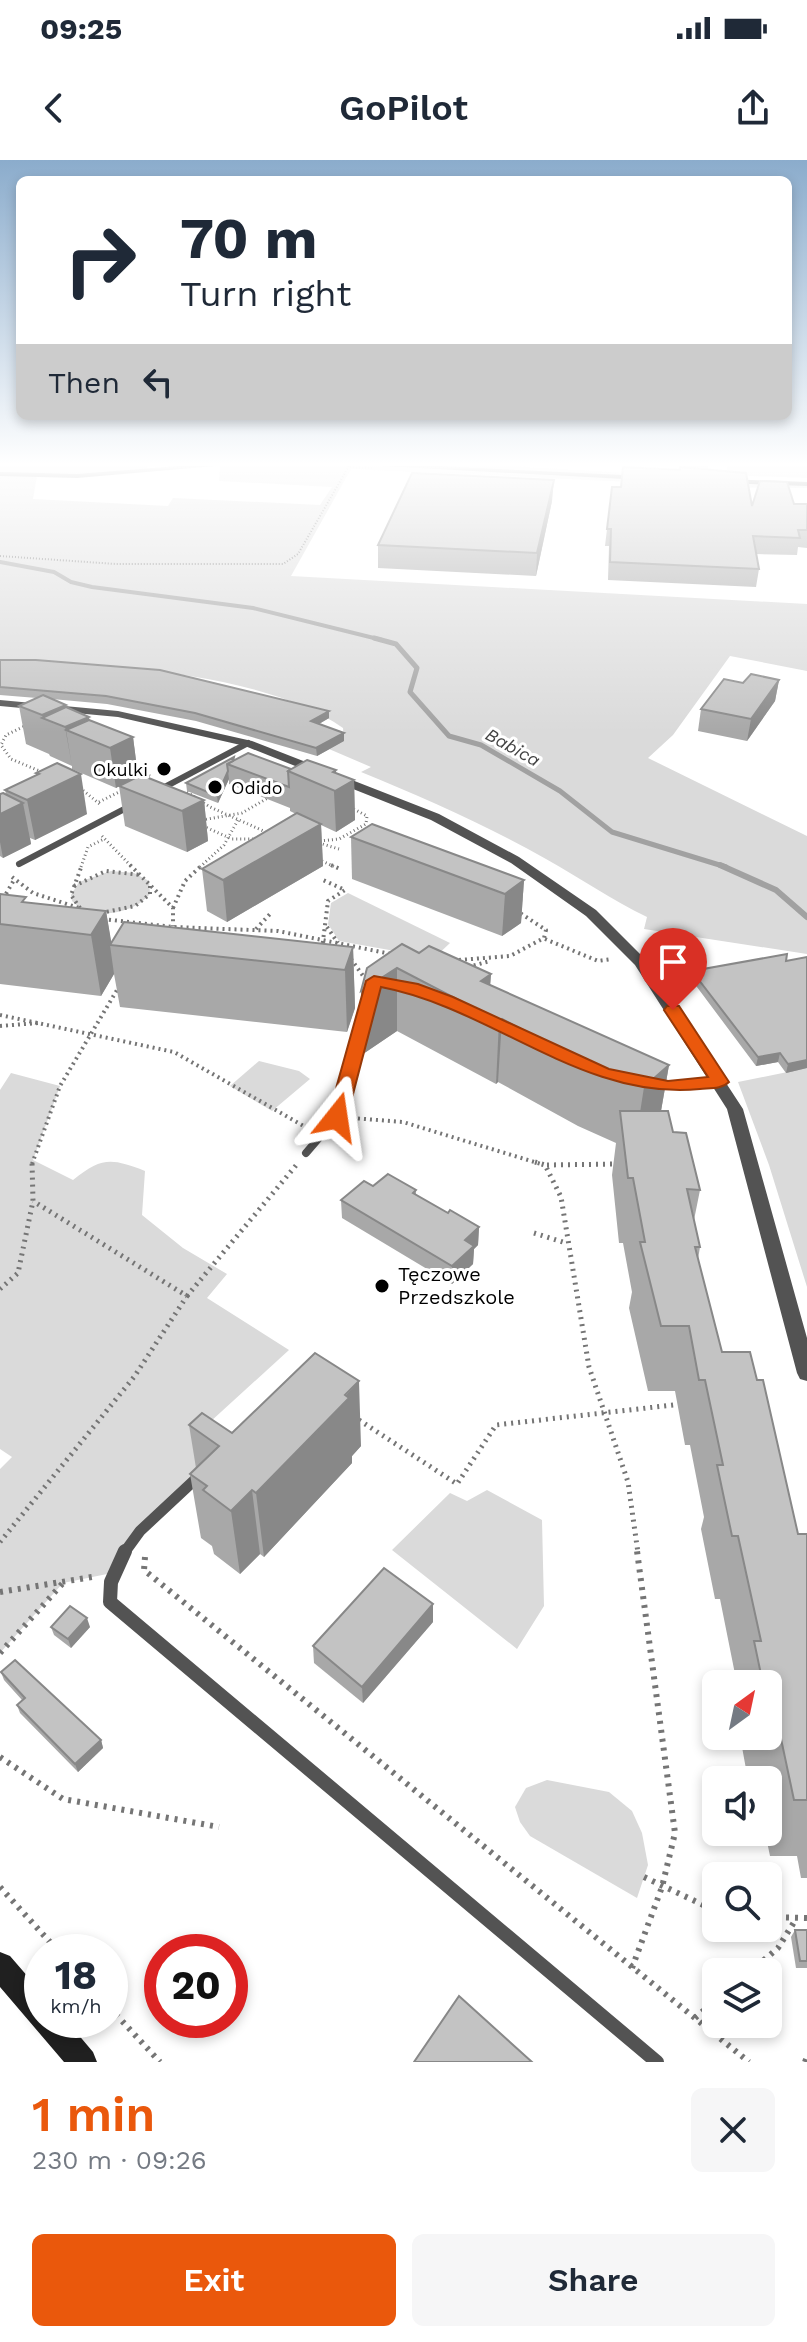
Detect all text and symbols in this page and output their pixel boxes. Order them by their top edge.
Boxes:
text: 09:25 [40,11,122,46]
icon: back [32,86,76,130]
icon: share [731,86,775,130]
text: GoPilot [339,87,468,129]
text: 70 m [180,206,317,272]
icon: right [48,208,152,312]
text: Turn right [180,273,351,315]
icon: left [136,360,180,404]
text: Then [48,365,120,400]
water label: Babica [482,723,544,771]
place label: Okulki [93,759,148,780]
marker: Okulki [155,760,173,778]
place label: Odido [231,777,283,798]
marker: Odido [206,778,224,796]
pin [639,928,707,1010]
icon: arrive [651,940,695,984]
position arrow [295,1075,379,1159]
place label: Tęczowe Przedszkole [398,1262,515,1309]
marker: Tęczowe Przedszkole [373,1277,391,1295]
north arrow [702,1670,782,1750]
map controls [702,1670,782,2038]
button: sound [702,1766,782,1846]
button: search [702,1862,782,1942]
speed limit sign: 20 [144,1934,248,2038]
text: 18 [55,1952,97,1999]
button: layers [702,1958,782,2038]
text: km/h [50,1994,102,2018]
text: 1 min [32,2086,155,2143]
button: close [691,2088,775,2172]
text: 230 m · 09:26 [32,2145,207,2175]
button: Exit [32,2234,396,2326]
button: Share [412,2234,775,2326]

